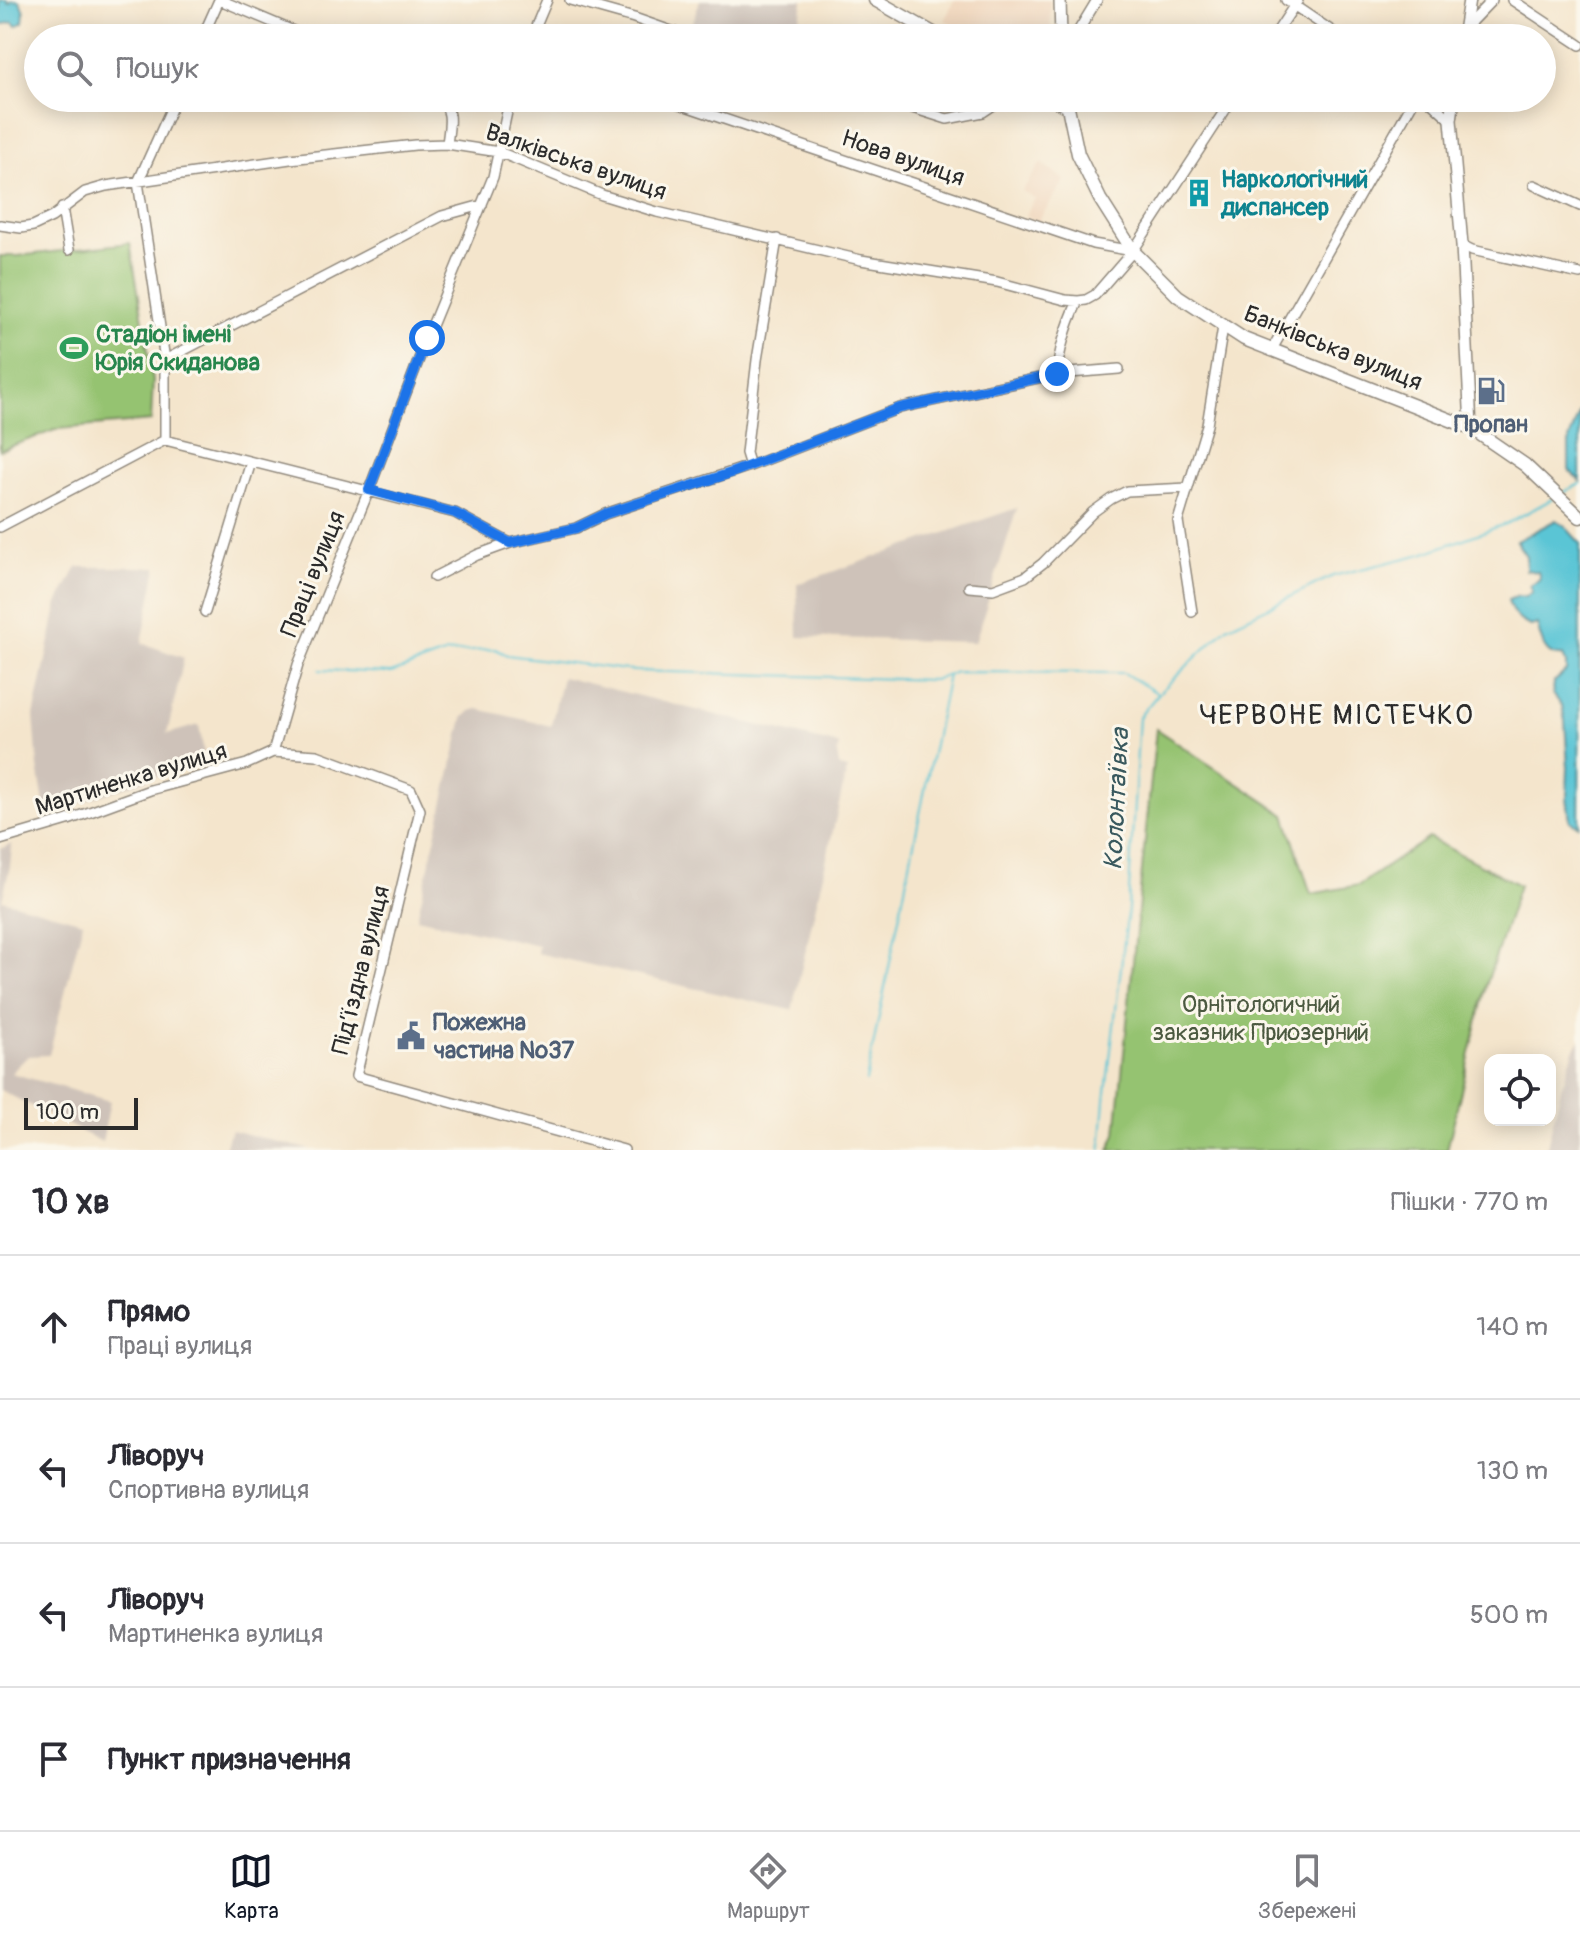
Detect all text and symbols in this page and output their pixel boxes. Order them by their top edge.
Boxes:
search box [24,24,1556,112]
icon: search [52,46,96,90]
text: Пошук [116,50,200,87]
street label: Валківська вулиця [482,117,670,207]
street label: Нова вулиця [838,123,968,193]
place label: Наркологічний диспансер [1220,165,1368,222]
building icon: Наркологічний диспансер [1184,178,1214,208]
street label: Банківська вулиця [1240,299,1426,397]
place label: Стадiон імені Юрія Скиданова [95,320,260,377]
route start [409,320,445,356]
sports icon: Стадiон імені Юрія Скиданова [59,333,89,363]
route end [1039,356,1075,392]
fuel station icon: Пропан [1476,376,1506,406]
place label: Пропан [1454,410,1528,439]
street label: Праці вулиця [275,507,351,641]
district label: ЧЕРВОНЕ МІСТЕЧКО [1199,698,1475,733]
water label: Колонтаївка [1097,725,1137,871]
street label: Мартиненка вулиця [32,736,230,822]
street label: Під’їздна вулиця [326,883,396,1057]
park label: Орнiтологичний заказник Приозерний [1153,990,1369,1047]
place label: Пожежна частина №37 [433,1008,575,1065]
public building icon: Пожежна частина №37 [396,1021,426,1051]
map controls [1484,1054,1556,1126]
button: locate [1484,1054,1556,1126]
scale bar [24,1094,138,1130]
text: 100 m [36,1098,99,1126]
text: 10 хв [32,1181,110,1224]
text: Пішки · 770 m [1391,1186,1548,1218]
text: Прямо [108,1293,190,1330]
icon: ahead [32,1305,76,1349]
text: 140 m [1476,1311,1548,1343]
text: Праці вулиця [108,1330,252,1362]
text: Ліворуч [108,1437,204,1474]
icon: left [32,1449,76,1493]
text: 130 m [1477,1455,1548,1487]
text: Спортивна вулиця [108,1474,309,1506]
text: Ліворуч [108,1581,204,1618]
icon: left [32,1593,76,1637]
text: 500 m [1470,1599,1548,1631]
text: Мартиненка вулиця [108,1618,323,1650]
icon: arrive [32,1737,76,1781]
text: Пункт призначення [108,1741,351,1778]
tab: Карта [224,1849,279,1925]
tab: Маршрут [727,1849,810,1925]
tab: Збережені [1258,1849,1356,1925]

